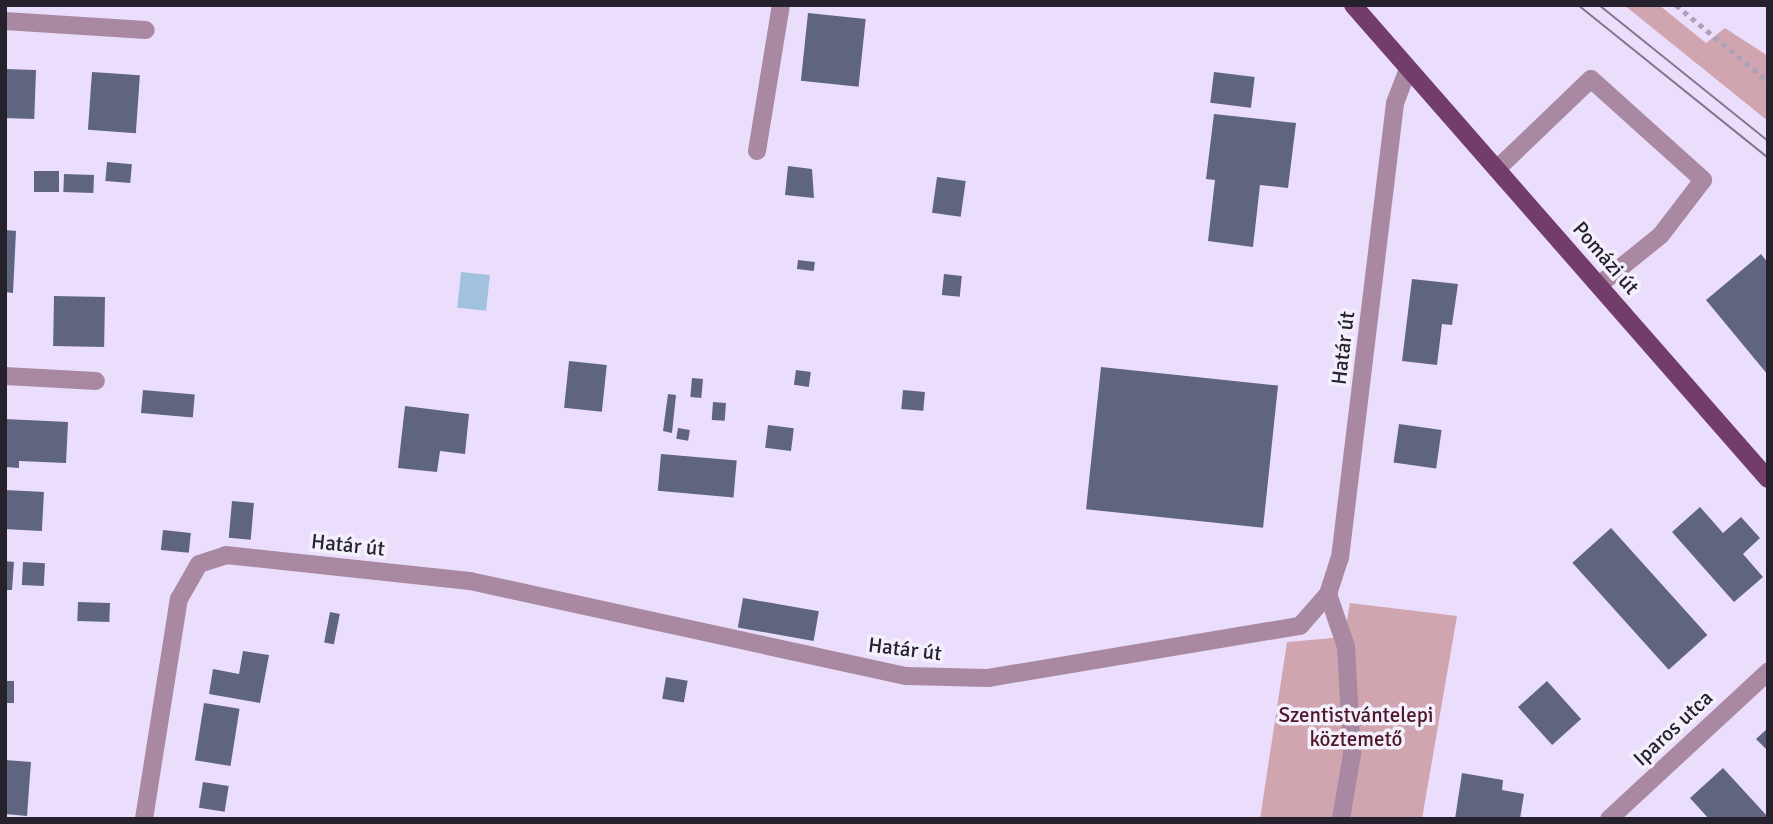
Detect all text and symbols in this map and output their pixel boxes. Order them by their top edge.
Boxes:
street label: Pomázi út [1568,216,1644,300]
street label: Határ út [1326,310,1360,386]
street label: Határ út [310,529,386,561]
street label: Határ út [867,632,943,666]
street label: Iparos utca [1628,685,1718,771]
park label: Szentistvántelepi köztemető [1278,702,1434,752]

